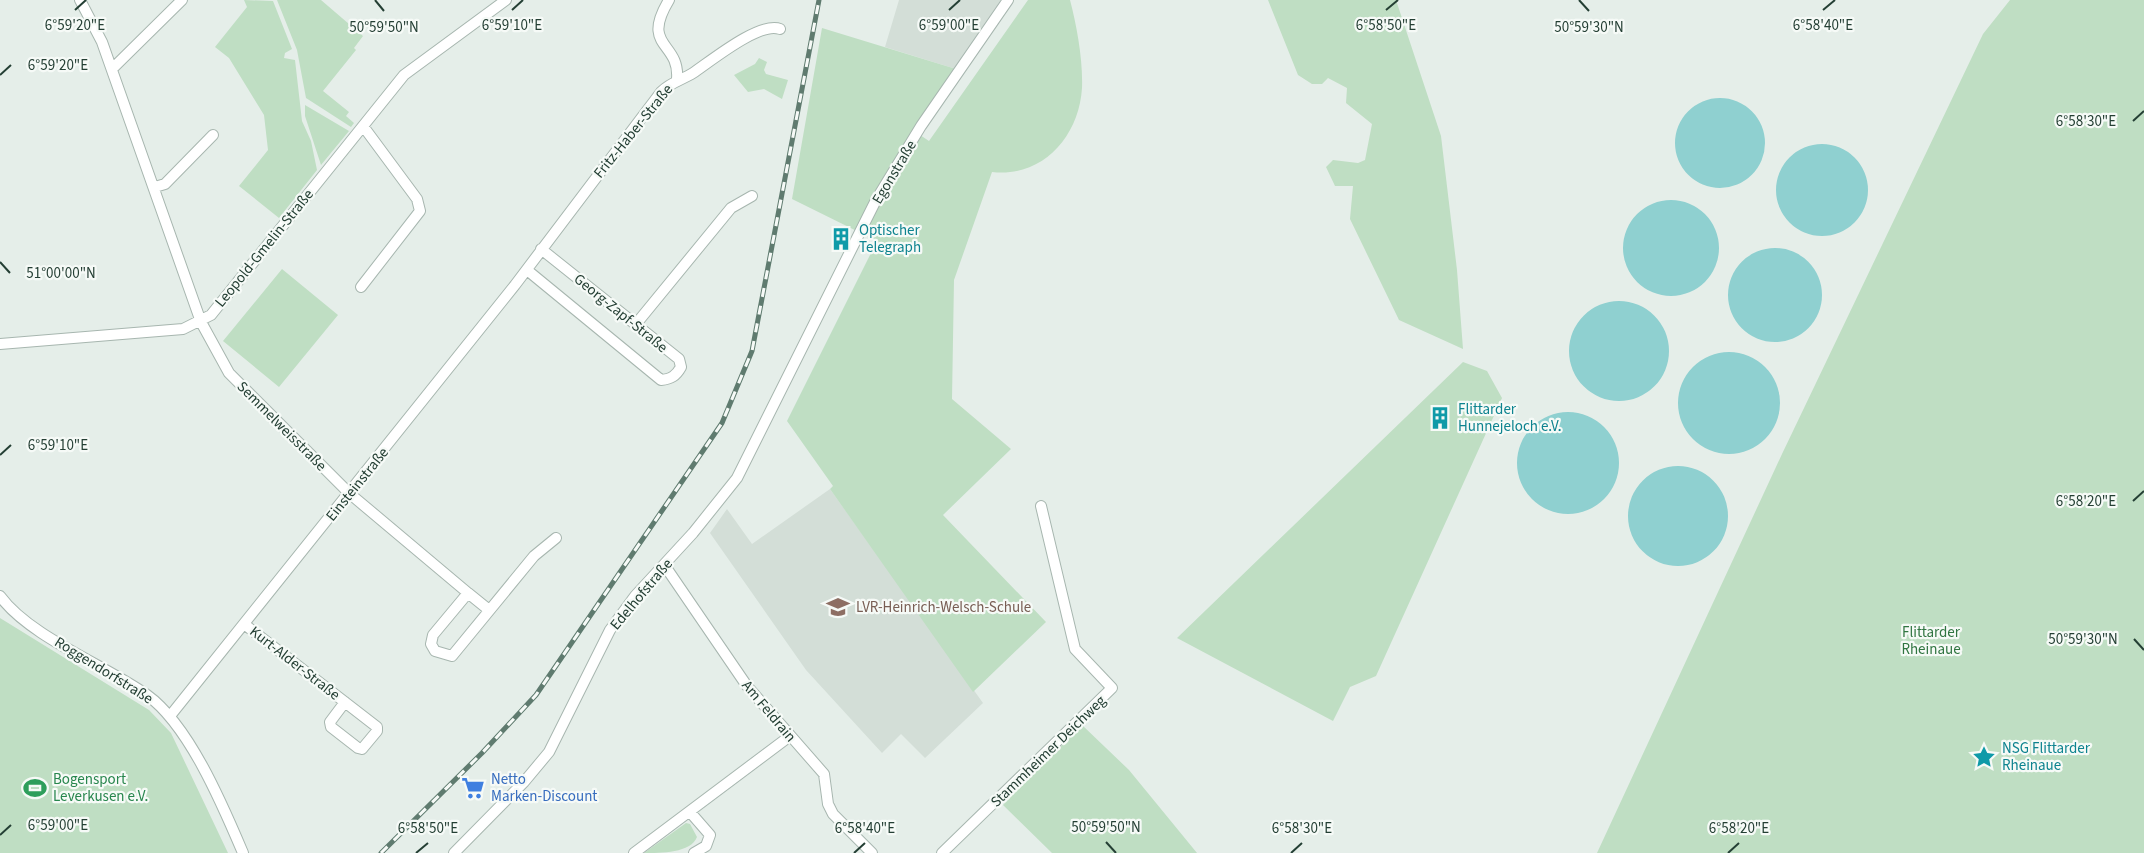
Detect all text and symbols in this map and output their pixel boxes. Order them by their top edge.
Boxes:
text: 6°59'20"E [45,15,105,36]
text: 6°59'10"E [482,15,542,36]
text: 6°59'00"E [919,15,979,36]
text: 6°58'50"E [1356,15,1416,36]
text: 6°58'40"E [1793,15,1853,36]
text: 50°59'50"N [349,17,419,38]
text: 50°59'30"N [1554,17,1624,38]
text: 6°59'20"E [28,55,88,76]
street label: Fritz-Haber-Straße [589,80,678,183]
text: 6°58'30"E [2056,111,2116,132]
street label: Egonstraße [867,136,922,208]
street label: Leopold-Gmelin-Straße [210,185,319,312]
place label: Optischer Telegraph [859,220,921,258]
building icon: Optischer Telegraph [828,226,854,252]
text: 51°00'00"N [26,263,96,284]
street label: Georg-Zapf-Straße [569,269,672,358]
street label: Semmelweisstraße [232,377,331,476]
place label: Flittarder Hunnejeloch e.V. [1458,399,1562,437]
building icon: Flittarder Hunnejeloch e.V. [1427,405,1453,431]
text: 6°59'10"E [28,435,88,456]
street label: Einsteinstraße [321,443,394,526]
text: 6°58'20"E [2056,491,2116,512]
street label: Edelhofstraße [605,554,678,635]
school or university icon: LVR-Heinrich-Welsch-Schule [825,594,851,620]
place label: LVR-Heinrich-Welsch-Schule [856,597,1031,618]
street label: Kurt-Alder-Straße [245,621,344,705]
park label: Flittarder Rheinaue [1901,622,1961,660]
text: 50°59'30"N [2048,629,2118,650]
street label: Roggendorfstraße [50,632,157,709]
street label: Am Feldrain [737,676,801,747]
street label: Stammheimer Deichweg [986,690,1111,812]
place label: NSG Flittarder Rheinaue [2002,738,2091,776]
place icon: NSG Flittarder Rheinaue [1971,744,1997,770]
place label: Bogensport Leverkusen e.V. [53,769,148,807]
place label: Netto Marken-Discount [491,769,597,807]
sports icon: Bogensport Leverkusen e.V. [22,775,48,801]
supermarket icon: Netto Marken-Discount [460,775,486,801]
text: 6°59'00"E [28,815,88,836]
text: 50°59'50"N [1071,817,1141,838]
text: 6°58'50"E [398,818,458,839]
text: 6°58'40"E [835,818,895,839]
text: 6°58'30"E [1272,818,1332,839]
text: 6°58'20"E [1709,818,1769,839]

